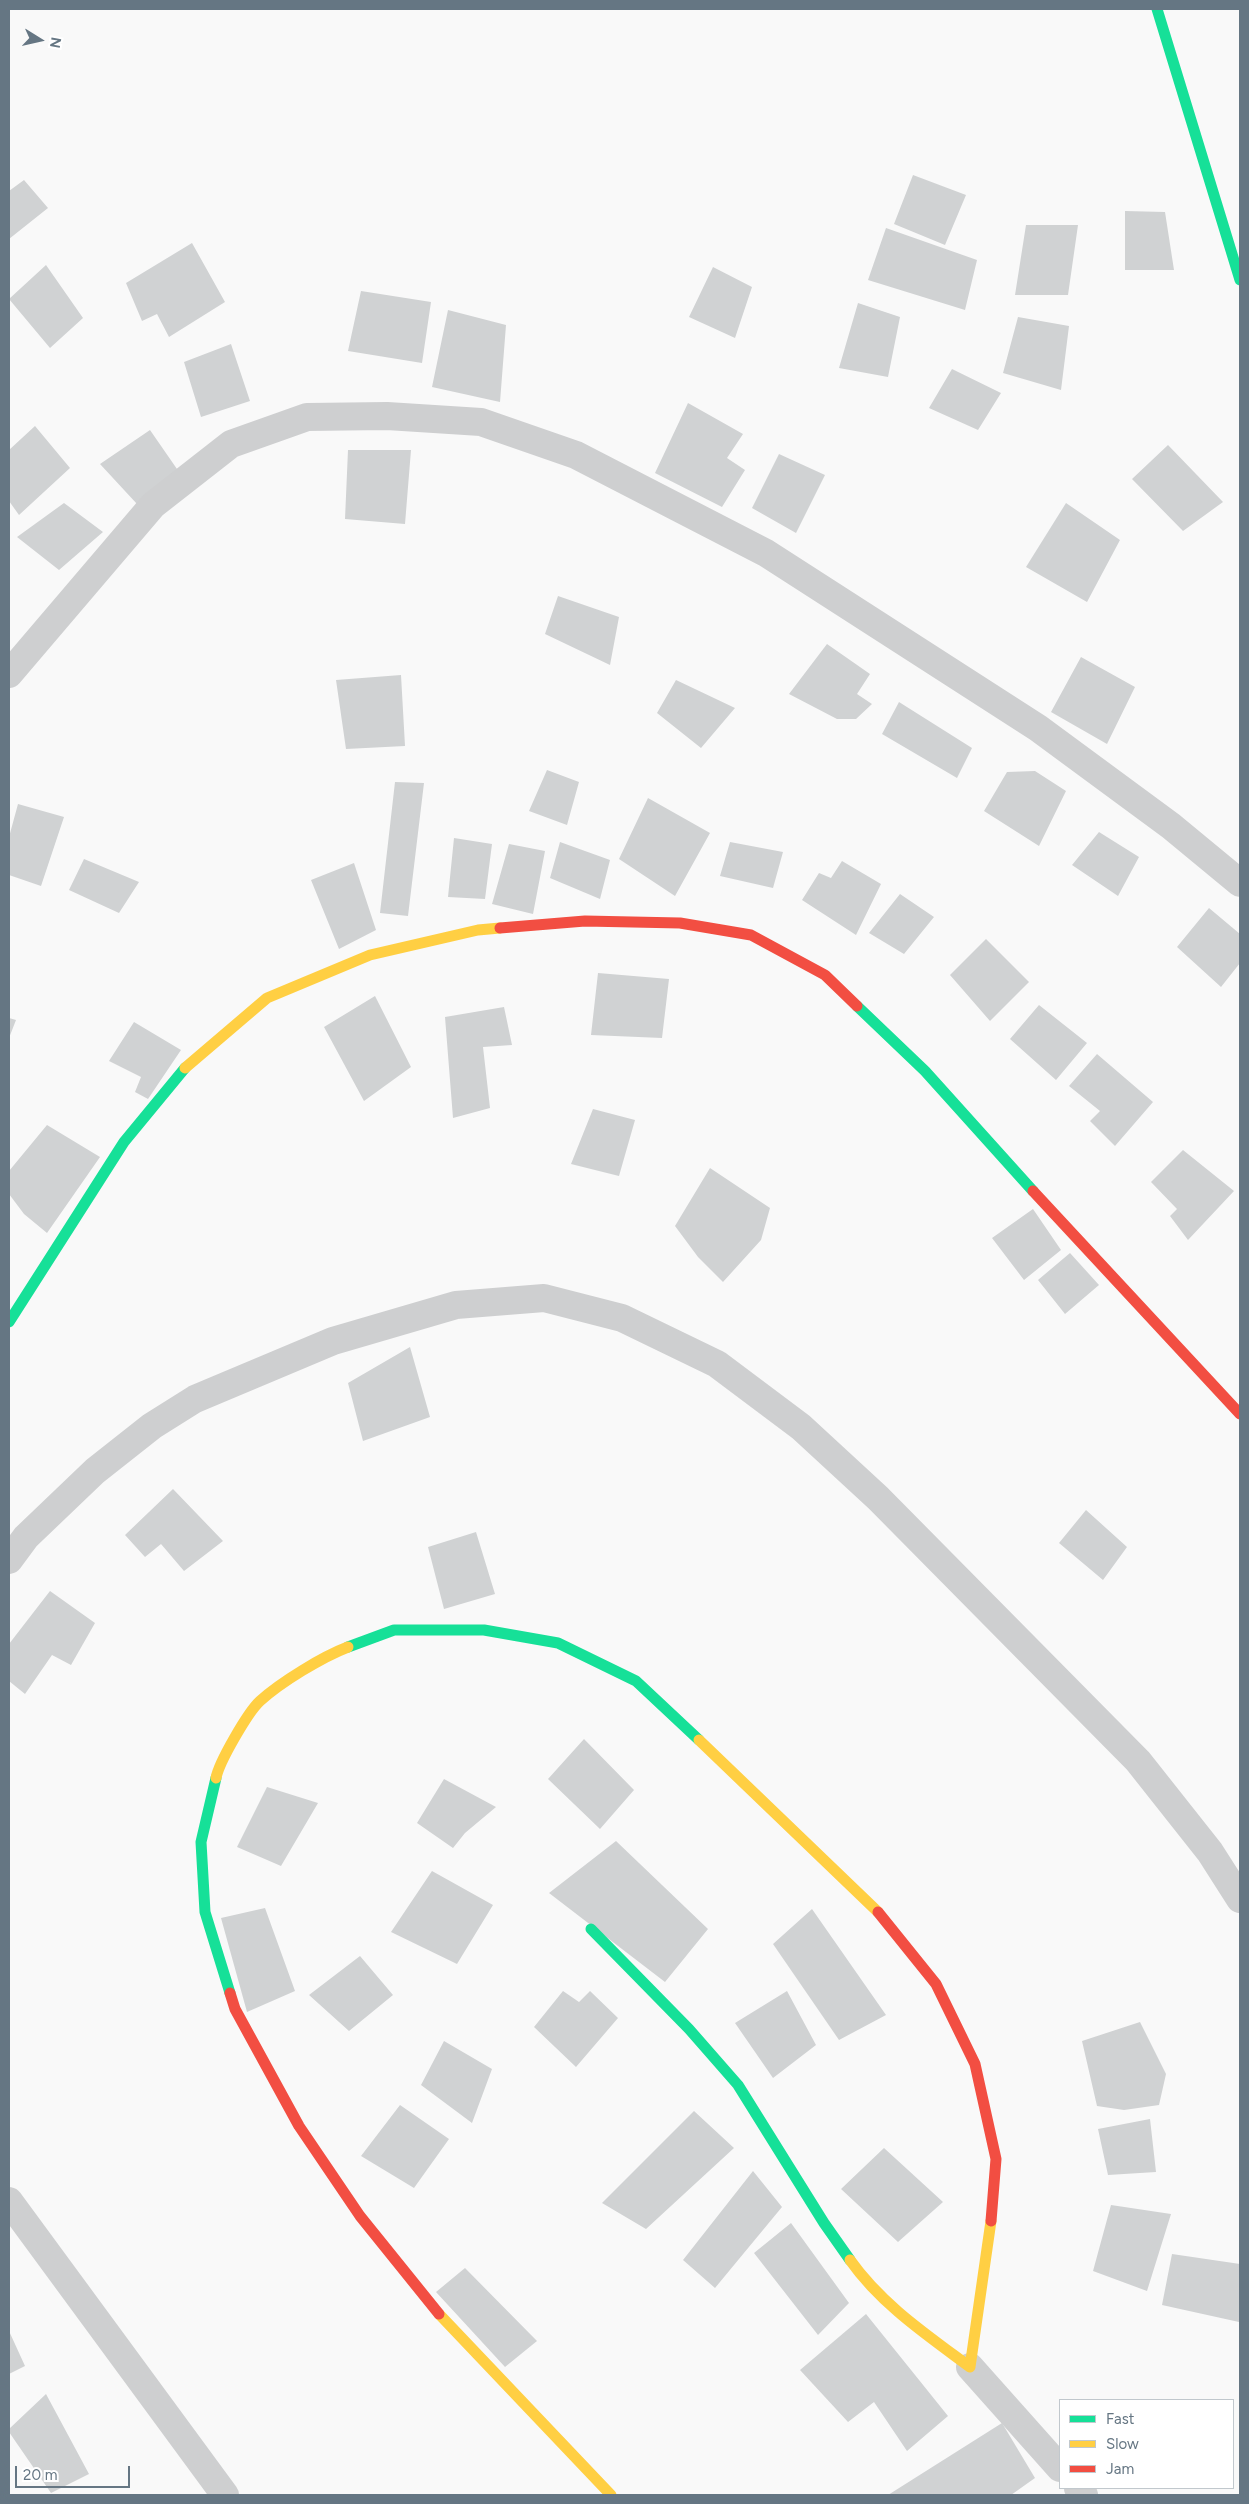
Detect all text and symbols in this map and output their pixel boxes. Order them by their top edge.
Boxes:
north arrow [15,15,65,65]
text: N [46,36,65,49]
legend [1059,2399,1234,2489]
text: Fast [1106,2410,1134,2428]
text: Slow [1106,2435,1139,2453]
scale bar [18,2456,132,2488]
text: Jam [1106,2460,1134,2478]
text: 20 m [23,2466,57,2484]

